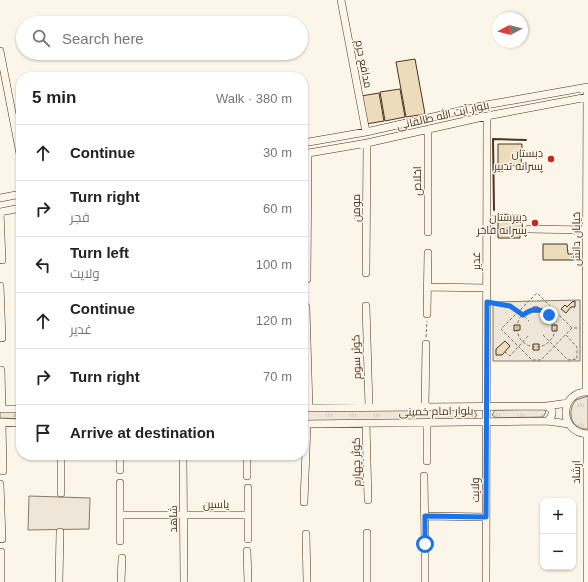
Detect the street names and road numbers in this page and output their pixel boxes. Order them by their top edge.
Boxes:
street label: مدافع حرم [351,39,375,90]
street label: بلوار آیت الله طالقانی [395,97,491,132]
street label: اخلاص [411,166,424,196]
street label: مومن [350,194,363,222]
street label: خیابان دانش [570,212,583,266]
street label: غدیر [470,252,483,271]
street label: کوثر سوم [349,334,365,380]
street label: بلوار امام خمینی [399,404,473,420]
street label: کوثر چهارم [350,437,364,487]
street label: ارشاد [570,460,583,484]
street label: ولایت [469,477,482,503]
street label: یاسین [203,498,229,511]
street label: شاهد [167,506,179,532]

